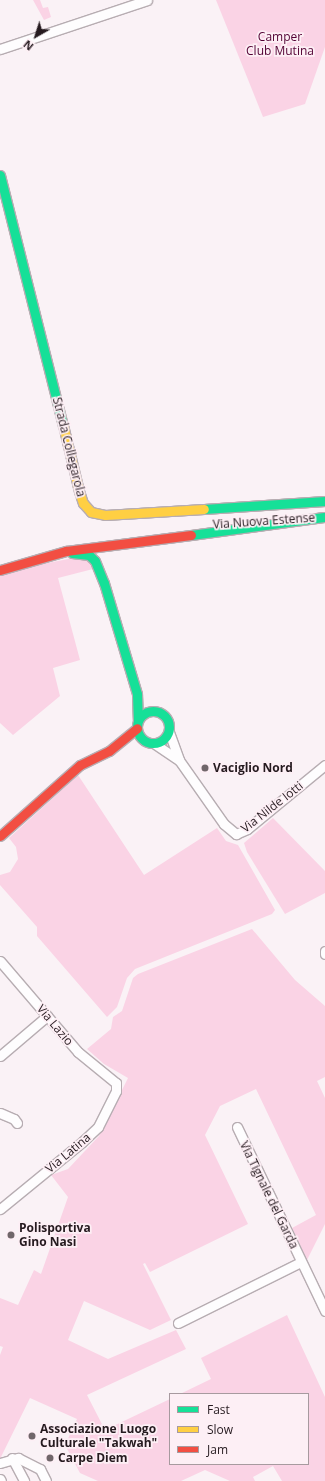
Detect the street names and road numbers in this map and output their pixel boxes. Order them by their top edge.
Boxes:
street label: Strada Collegarola [50,396,88,498]
street label: Via Nuova Estense [212,510,316,532]
street label: Via Nilde Iotti [238,778,306,836]
street label: Via Lazio [34,1002,76,1048]
street label: Via Latina [43,1130,93,1176]
street label: Via Tignale del Garda [237,1139,301,1251]

